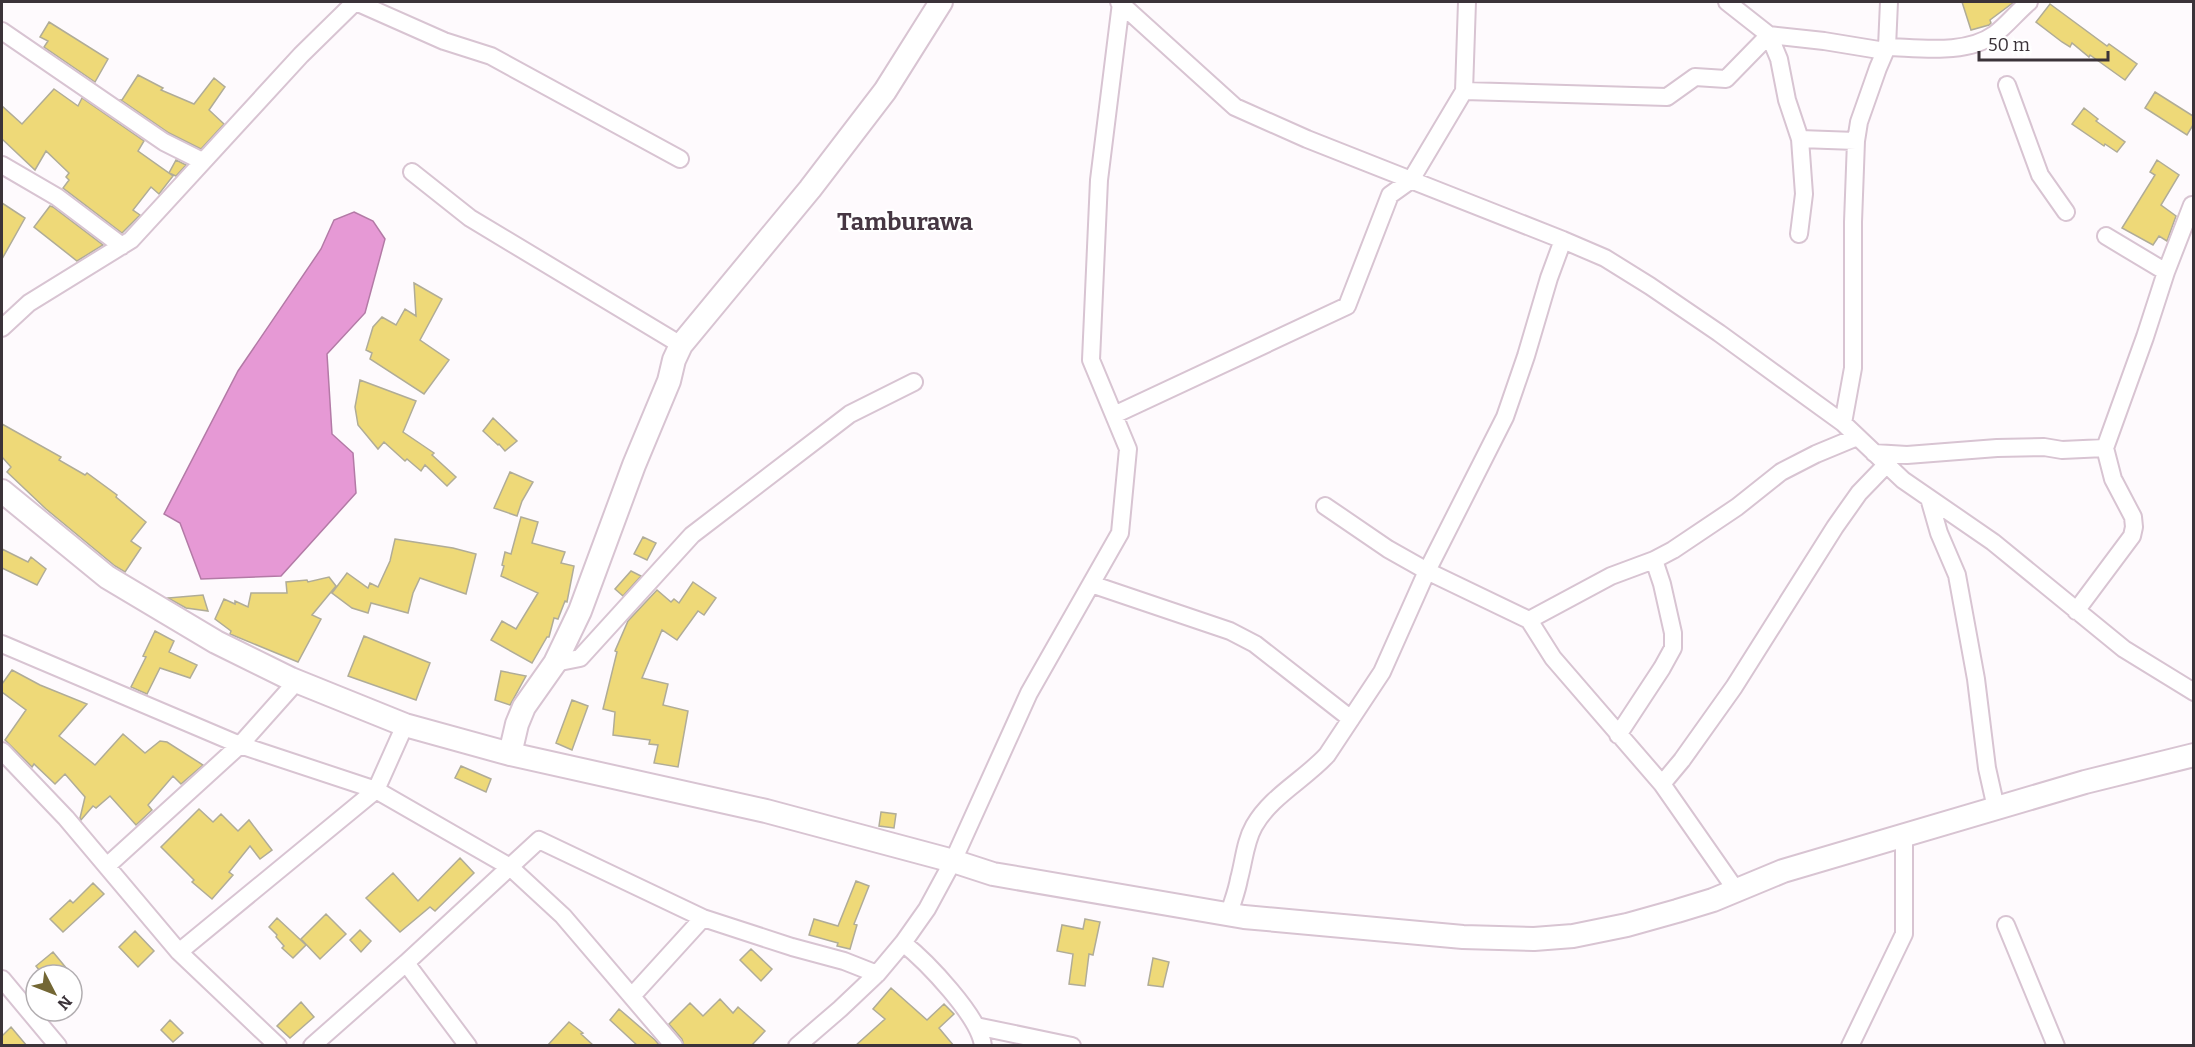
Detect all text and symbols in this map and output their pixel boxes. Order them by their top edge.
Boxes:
scale bar [1979,24,2108,62]
text: 50 m [1988,34,2030,56]
district label: Tamburawa [837,208,973,236]
north arrow [24,963,84,1023]
text: N [54,992,76,1014]

